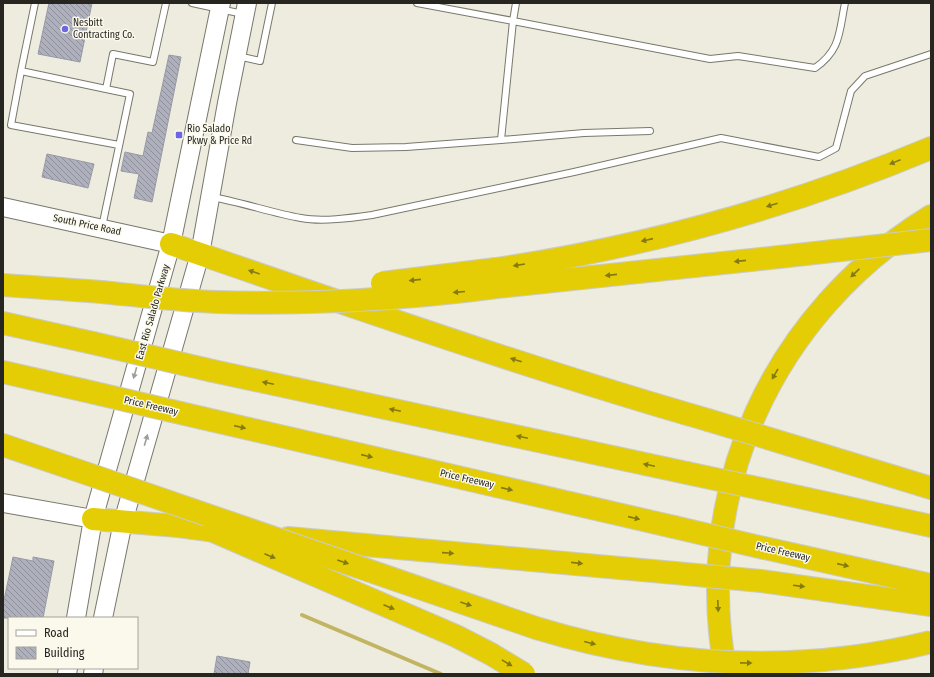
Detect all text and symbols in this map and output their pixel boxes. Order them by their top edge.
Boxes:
place label: Nesbitt Contracting Co. [73,17,134,41]
marker: Nesbitt Contracting Co. [60,24,70,34]
place label: Rio Salado Pkwy & Price Rd [187,123,252,147]
marker: Rio Salado Pkwy & Price Rd [174,130,184,140]
one-way arrow [888,160,900,166]
one-way arrow [766,202,778,208]
street label: South Price Road [52,212,122,238]
one-way arrow [641,237,653,243]
one-way arrow [734,258,746,264]
street label: East Rio Salado Parkway [134,262,172,361]
one-way arrow [513,262,525,268]
one-way arrow [850,268,860,278]
one-way arrow [248,269,260,275]
one-way arrow [605,272,617,278]
one-way arrow [409,276,421,283]
one-way arrow [453,288,465,295]
one-way arrow [509,357,521,363]
one-way arrow [132,367,138,379]
one-way arrow [771,368,778,380]
one-way arrow [262,379,274,385]
street label: Price Freeway [123,394,180,418]
one-way arrow [389,407,401,413]
one-way arrow [234,424,246,430]
one-way arrow [143,434,149,446]
one-way arrow [516,434,528,440]
one-way arrow [361,454,373,460]
one-way arrow [643,461,655,467]
street label: Price Freeway [439,467,496,491]
one-way arrow [501,486,513,492]
one-way arrow [628,515,640,521]
street label: Price Freeway [755,540,812,564]
one-way arrow [442,549,454,556]
one-way arrow [264,552,276,559]
one-way arrow [337,559,349,565]
one-way arrow [571,560,583,566]
one-way arrow [837,563,849,569]
one-way arrow [793,583,806,589]
one-way arrow [714,600,721,612]
one-way arrow [460,601,472,607]
one-way arrow [384,604,395,610]
legend [8,617,138,669]
text: Road [44,626,69,640]
one-way arrow [583,641,596,647]
text: Building [44,646,85,660]
one-way arrow [502,659,512,667]
one-way arrow [740,660,753,666]

